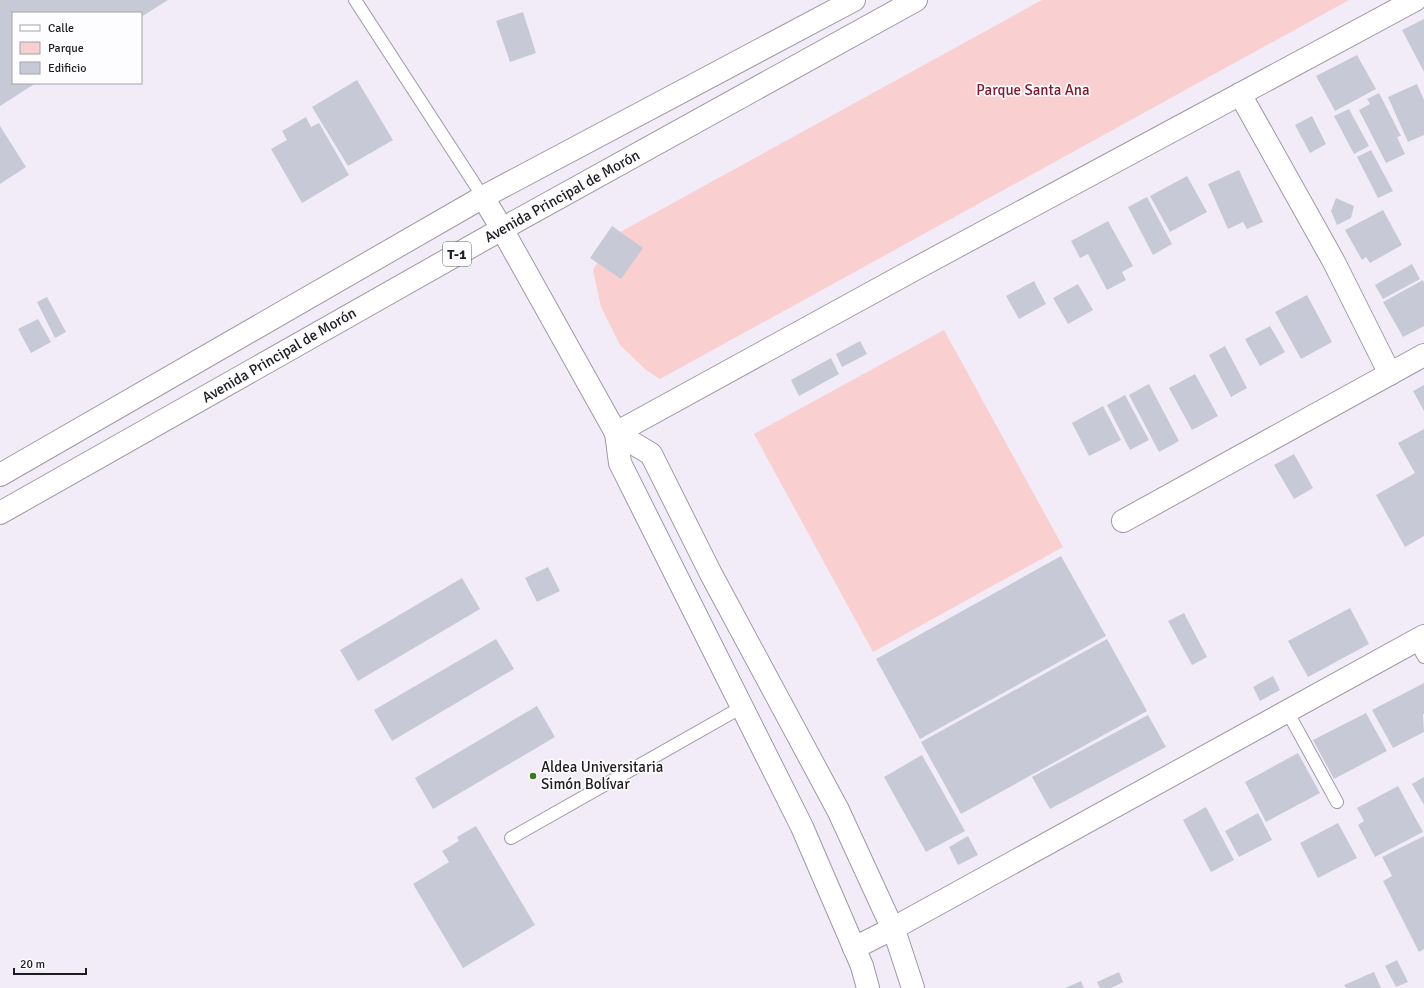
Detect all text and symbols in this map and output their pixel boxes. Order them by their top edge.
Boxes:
legend [12,12,142,84]
text: Calle [48,21,74,36]
text: Parque [48,41,84,56]
text: Edificio [48,61,86,76]
park label: Parque Santa Ana [976,81,1090,99]
street label: Avenida Principal de Morón [481,146,643,246]
road number: T-1 [443,242,471,266]
street label: Avenida Principal de Morón [199,303,359,407]
place label: Aldea Universitaria Simón Bolívar [541,758,663,793]
marker: Aldea Universitaria Simón Bolívar [528,771,538,781]
scale bar [14,950,86,976]
text: 20 m [20,957,45,972]

